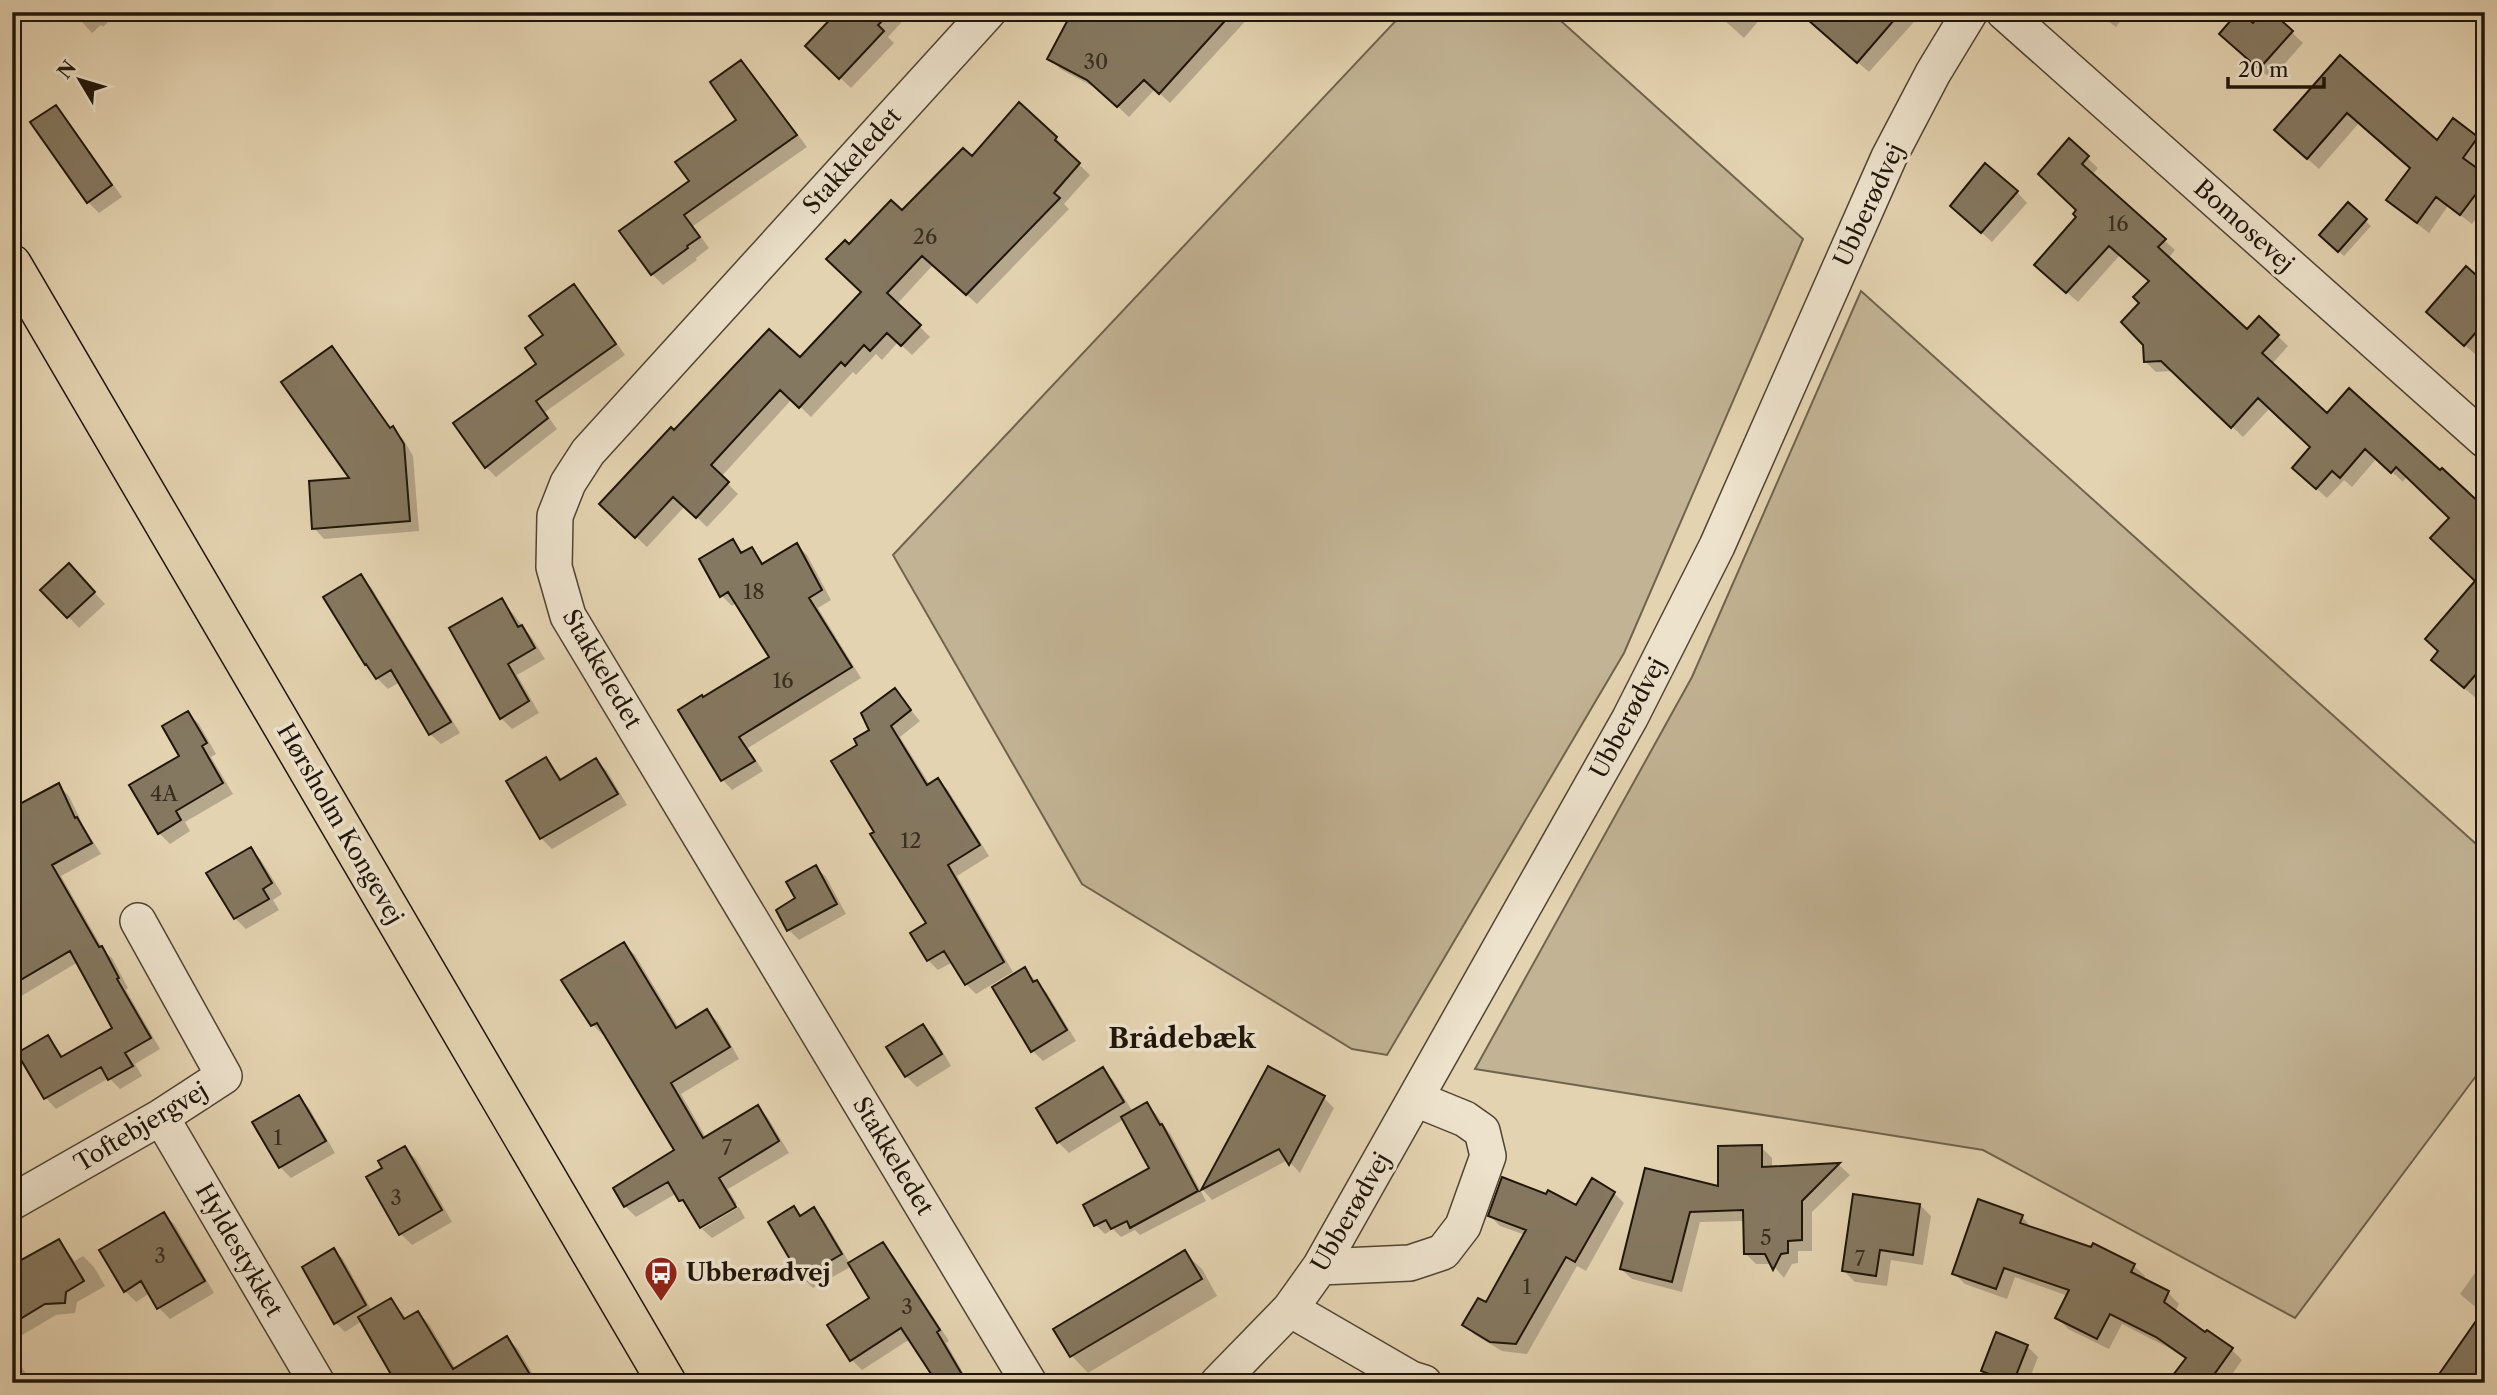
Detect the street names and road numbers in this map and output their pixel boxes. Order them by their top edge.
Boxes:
street label: Stakkeledet [796,101,907,220]
street label: Ubberødvej [1827,138,1910,271]
street label: Bomosevej [2188,173,2300,278]
street label: Stakkeledet [557,604,648,734]
street label: Ubberødvej [1584,652,1672,783]
street label: Hørsholm Kongevej [271,718,410,929]
street label: Toftebjergvej [69,1075,213,1178]
street label: Stakkeledet [847,1091,940,1221]
street label: Ubberødvej [1305,1147,1396,1276]
street label: Hyldestykket [190,1178,290,1322]

